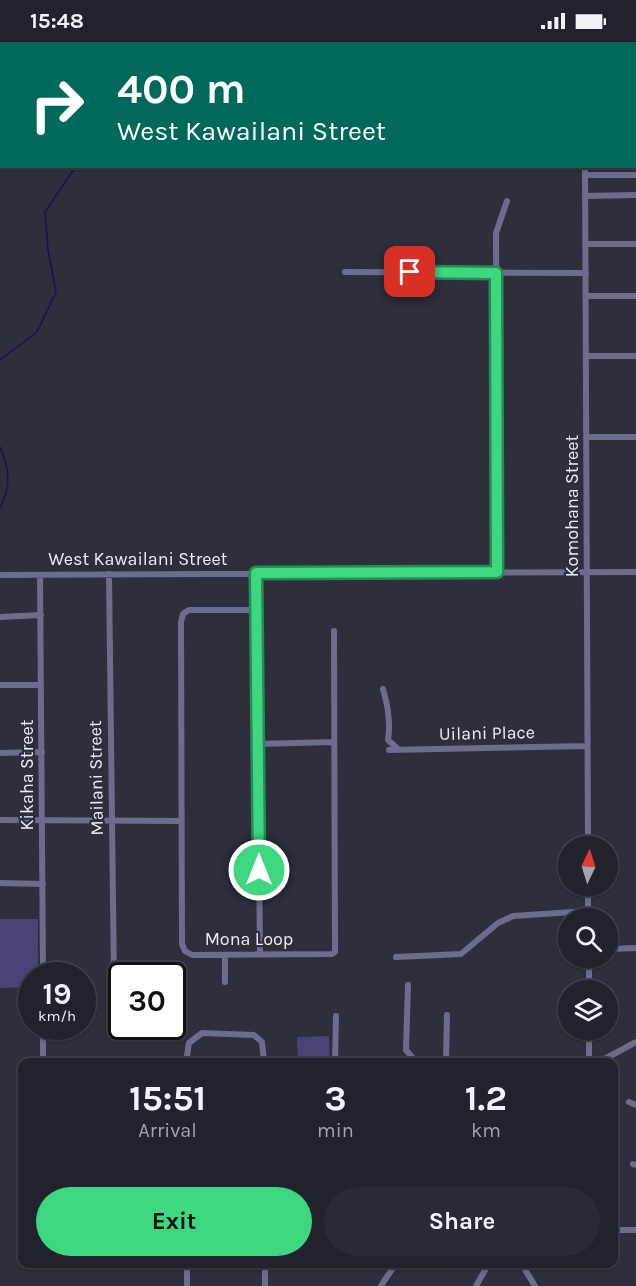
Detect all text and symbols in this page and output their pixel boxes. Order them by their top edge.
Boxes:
text: 15:48 [30,8,84,34]
text: 400 m [117,64,246,114]
icon: right [18,66,96,144]
text: West Kawailani Street [117,115,386,147]
pin [384,246,435,297]
icon: arrive [393,255,426,288]
street label: Komohana Street [561,434,583,577]
street label: West Kawailani Street [48,548,228,570]
street label: Kikaha Street [16,719,38,830]
street label: Mailani Street [84,720,108,836]
street label: Uilani Place [439,721,535,745]
north arrow [558,836,618,896]
map controls [558,836,618,1040]
position arrow [227,838,291,902]
button: search [558,908,618,968]
street label: Mona Loop [205,928,293,950]
speed limit sign: 30 [108,962,186,1040]
text: 19 [42,976,71,1012]
button: layers [558,980,618,1040]
text: km/h [38,1007,76,1025]
text: 15:51 [129,1077,206,1119]
text: 3 [324,1077,347,1119]
text: 1.2 [465,1077,507,1119]
text: Arrival [138,1119,197,1142]
text: min [317,1119,354,1142]
text: km [471,1119,501,1142]
button: Exit [36,1187,312,1256]
button: Share [324,1187,600,1256]

